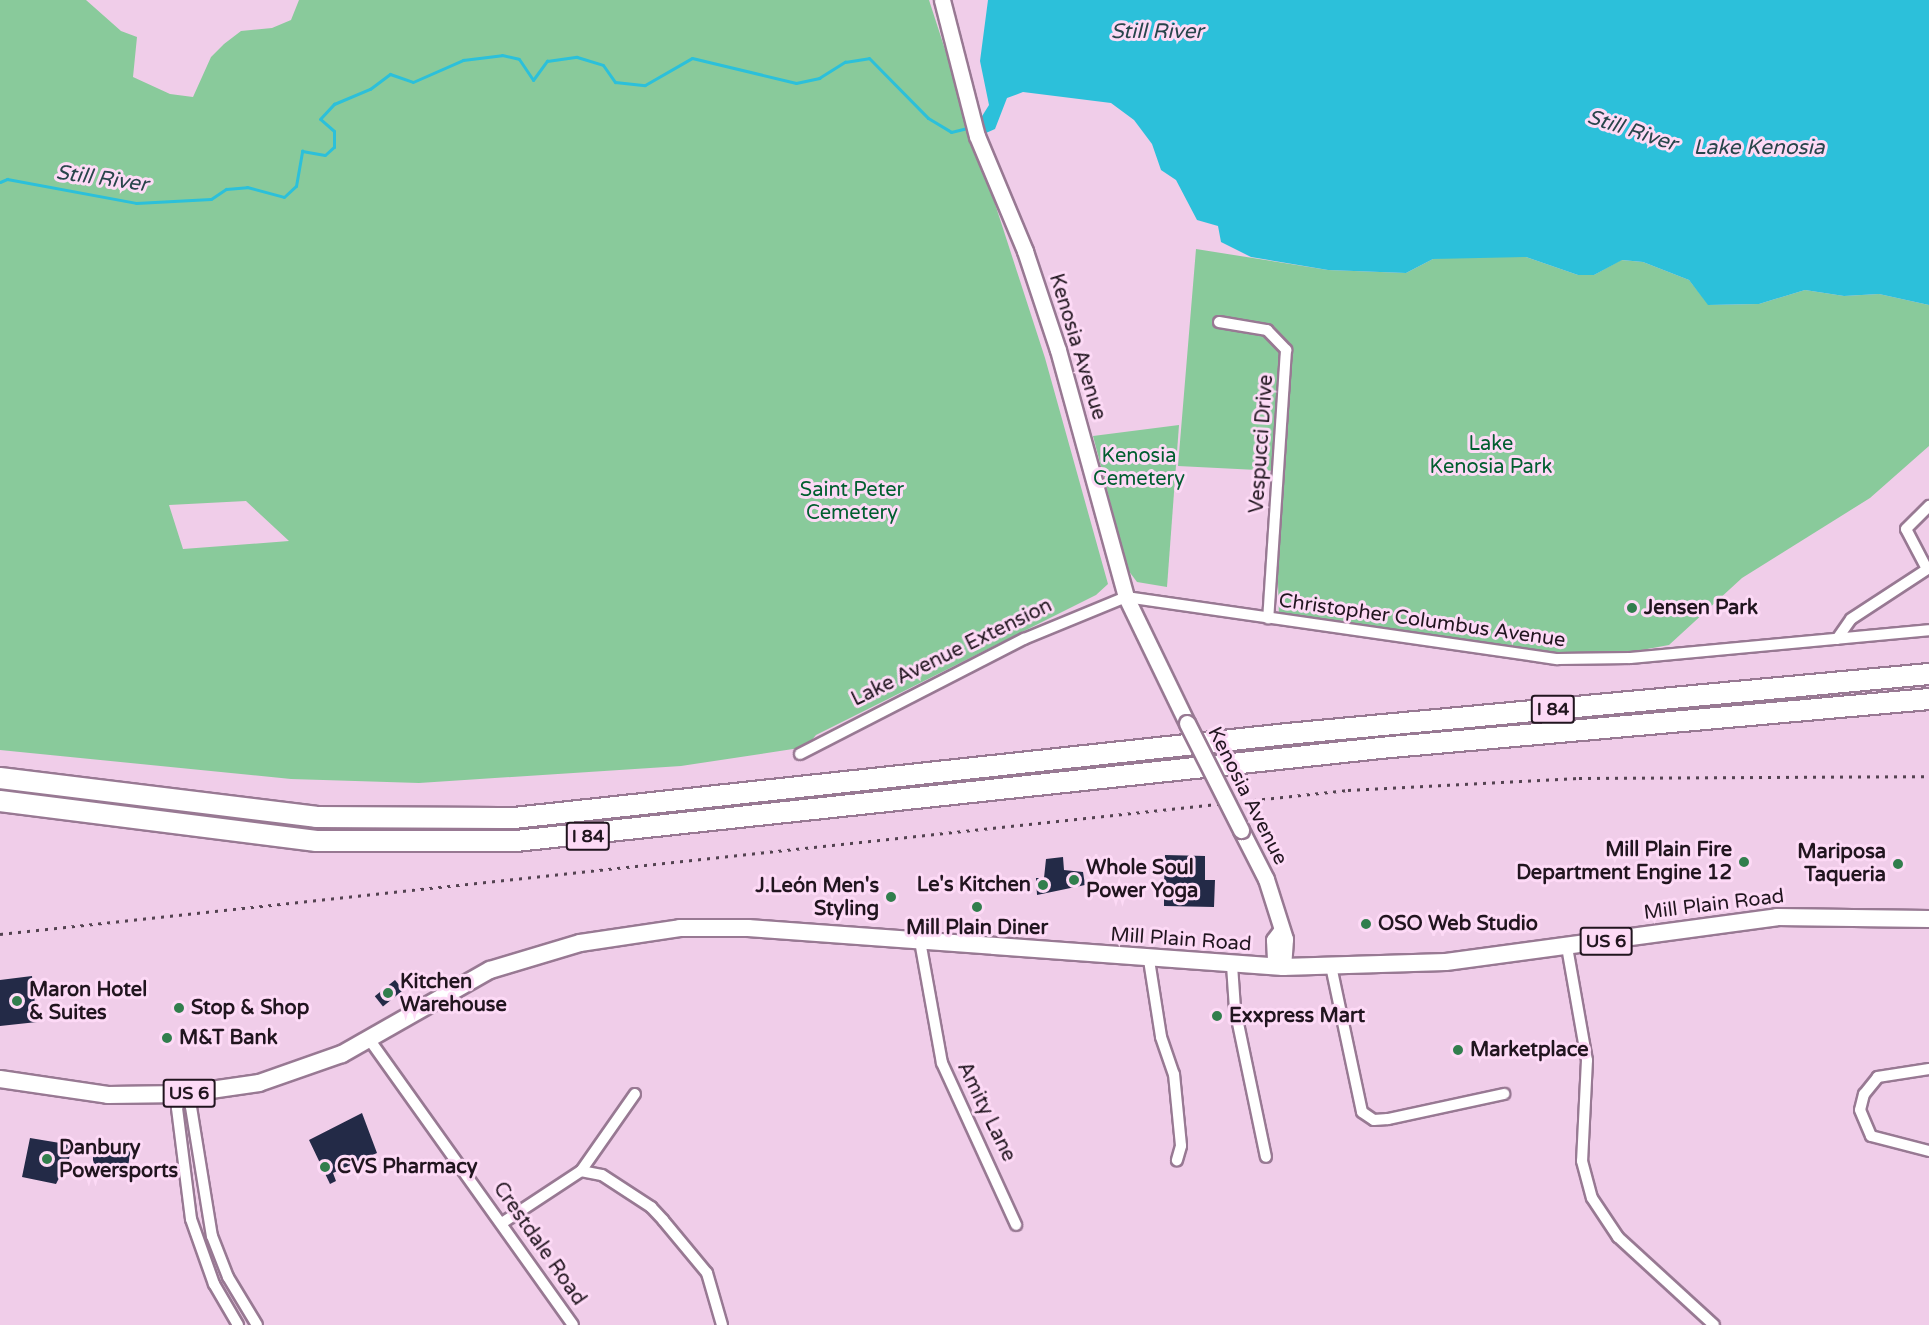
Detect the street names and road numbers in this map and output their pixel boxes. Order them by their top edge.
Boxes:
street label: Kenosia Avenue [1043,271,1111,423]
street label: Vespucci Drive [1245,374,1279,514]
street label: Christopher Columbus Avenue [1277,589,1567,653]
street label: Lake Avenue Extension [848,594,1056,712]
road number: I 84 [1530,694,1576,724]
street label: Kenosia Avenue [1202,723,1292,869]
road number: I 84 [566,821,610,851]
street label: Mill Plain Road [1642,884,1786,926]
street label: Mill Plain Road [1110,923,1252,957]
road number: US 6 [1579,926,1633,956]
street label: Amity Lane [952,1058,1020,1166]
road number: US 6 [162,1078,216,1108]
street label: Crestdale Road [488,1178,590,1310]

